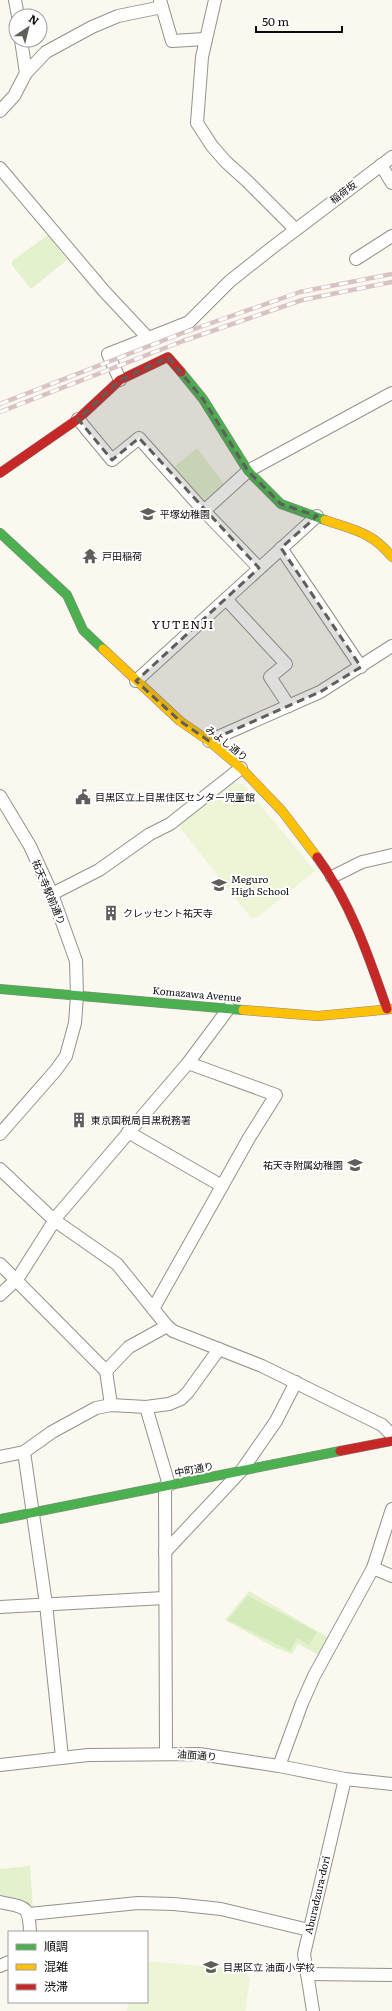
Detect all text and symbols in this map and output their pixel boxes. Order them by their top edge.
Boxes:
north arrow [8,8,48,48]
scale bar [256,8,342,34]
text: N [26,10,43,28]
text: 50 m [262,12,289,30]
street label: 稲荷坂 [326,177,359,207]
school or university icon: 平塚幼稚園 [139,505,157,523]
place label: 平塚幼稚園 [160,506,210,521]
temple icon: 戸田稲荷 [81,547,99,565]
place label: 戸田稲荷 [102,548,142,563]
district label: YUTENJI [152,615,214,633]
street label: みよし通り [203,721,252,764]
public building icon: 目黒区立上目黒住区センター児童館 [74,788,92,806]
place label: 目黒区立上目黒住区センター児童館 [95,789,255,804]
street label: 祐天寺駅前通り [29,857,70,927]
place label: Meguro High School [231,871,290,898]
school or university icon: Meguro High School [210,876,228,894]
building icon: クレッセント祐天寺 [102,904,120,922]
place label: クレッセント祐天寺 [123,905,213,920]
street label: Komazawa Avenue [152,982,242,1005]
building icon: 東京国税局目黒税務署 [70,1111,88,1129]
place label: 東京国税局目黒税務署 [91,1112,191,1127]
school or university icon: 祐天寺附属幼稚園 [346,1156,364,1174]
place label: 祐天寺附属幼稚園 [263,1157,343,1172]
street label: 中町通り [173,1457,215,1480]
street label: 油面通り [177,1746,218,1763]
street label: Aburadzura-dori [300,1853,333,1936]
legend [8,1931,148,2003]
text: 順調 [44,1937,68,1955]
text: 混雑 [44,1957,68,1975]
school or university icon: 目黒区立 油面小学校 [202,1958,220,1976]
place label: 目黒区立 油面小学校 [223,1959,315,1974]
text: 渋滞 [44,1977,68,1995]

